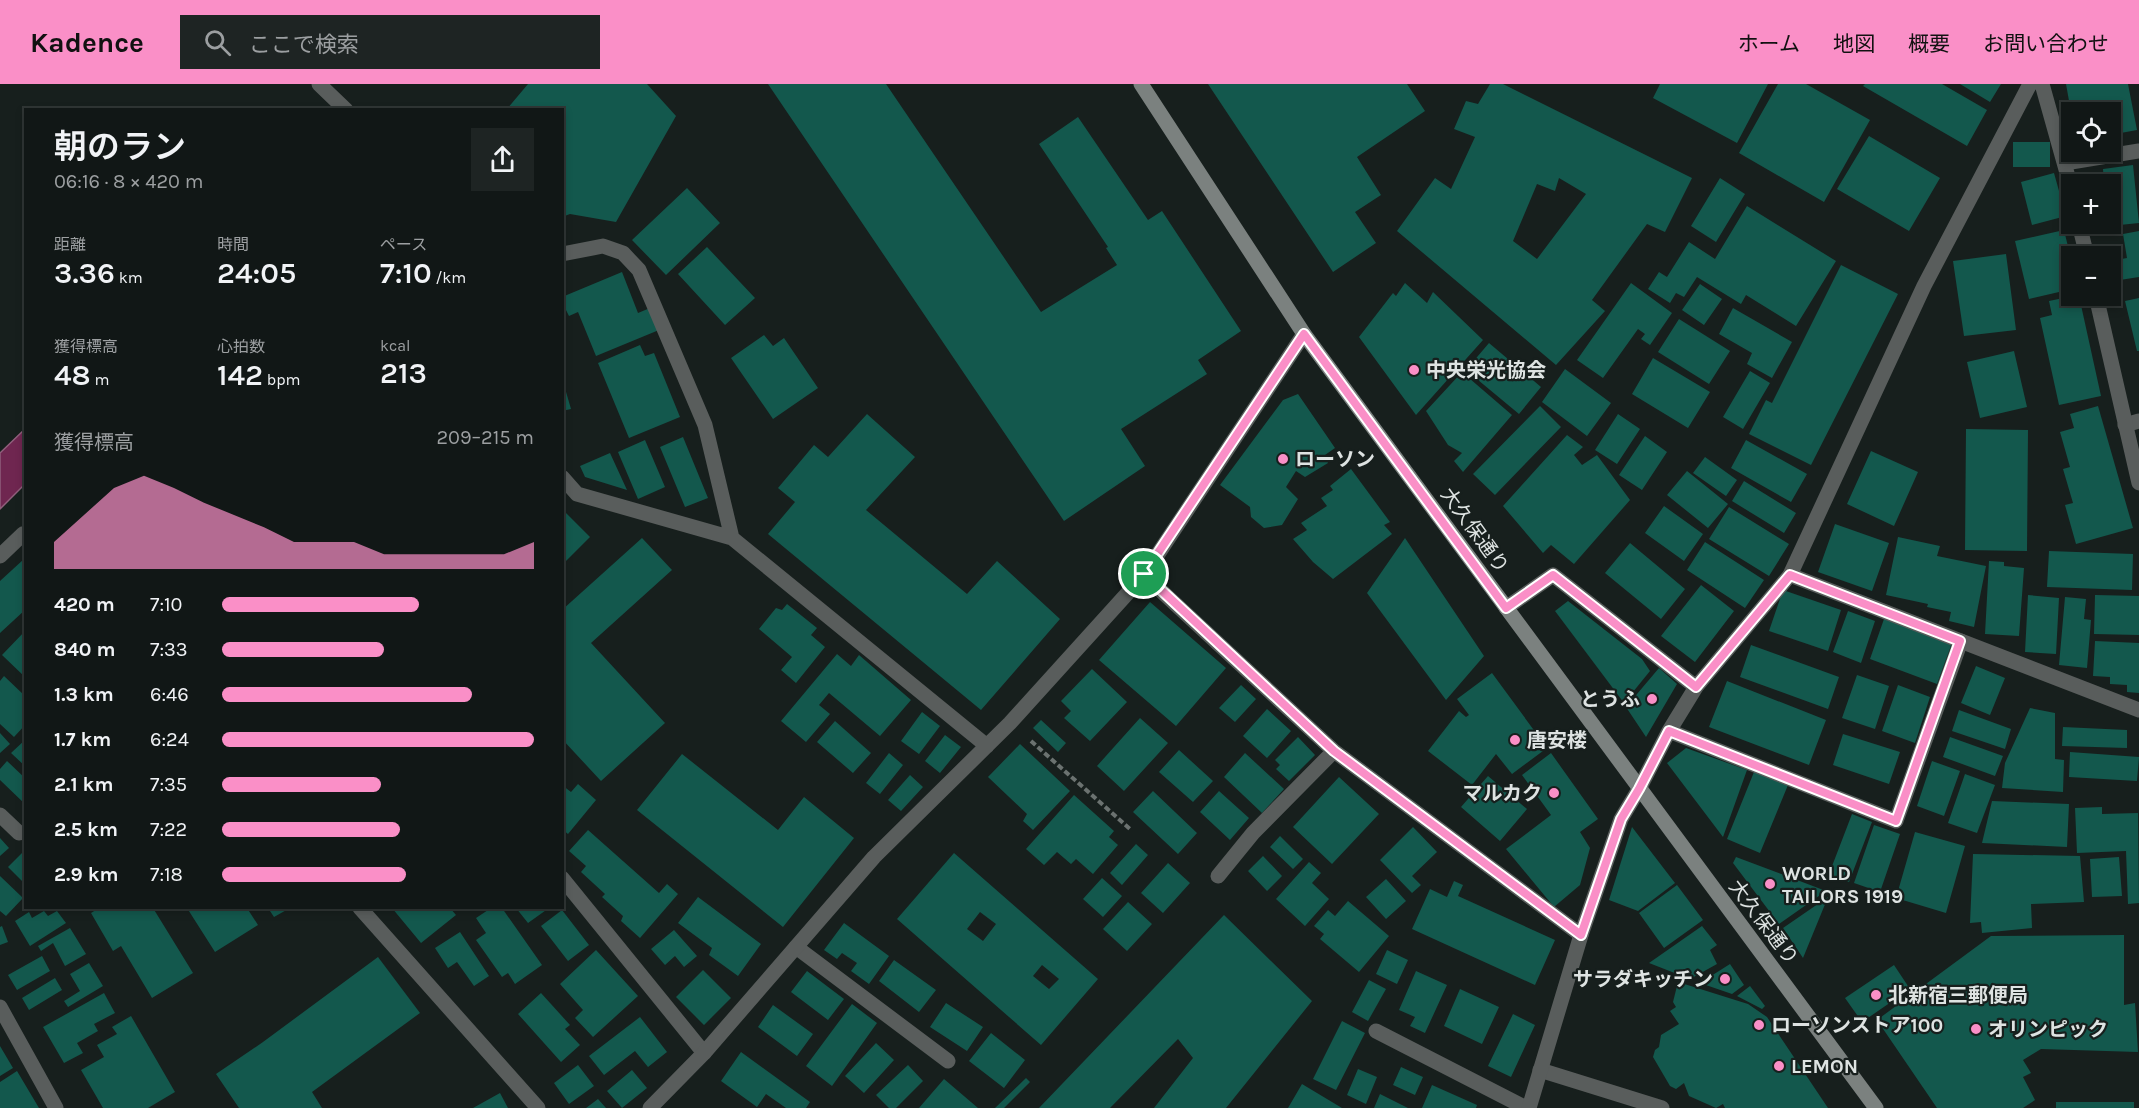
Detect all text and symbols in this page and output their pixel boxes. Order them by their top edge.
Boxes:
search box [180,15,600,69]
text: Kadence [30,26,144,59]
icon: search [201,26,234,59]
text: ここで検索 [249,32,359,58]
text: ホーム [1738,32,1800,56]
text: 地図 [1833,32,1875,56]
text: 概要 [1908,32,1950,56]
text: お問い合わせ [1983,32,2109,56]
map controls [2061,102,2121,306]
button: locate [2061,102,2121,162]
text: 朝のラン [54,128,186,166]
button: share [471,128,534,191]
text: 06:16 · 8 × 420 m [54,170,203,193]
button: + [2061,174,2121,234]
text: 距離 [54,235,86,254]
text: 時間 [217,235,249,254]
text: ペース [380,235,427,254]
button: − [2061,246,2121,306]
text: 3.36 [54,255,115,291]
text: 24:05 [217,255,296,291]
text: 7:10 [380,255,432,291]
text: km [115,268,143,287]
text: /km [432,268,466,287]
text: kcal [380,336,411,355]
text: 獲得標高 [54,337,118,356]
text: 心拍数 [217,337,265,356]
text: 213 [380,355,427,391]
text: 48 [54,357,91,393]
text: 142 [217,357,263,393]
place label: 中央栄光協会 [1426,359,1546,382]
marker: 中央栄光協会 [1407,363,1421,377]
text: m [91,370,109,389]
text: bpm [263,370,301,389]
text: 209–215 m [437,426,534,449]
text: 獲得標高 [54,431,134,454]
place label: ローソン [1295,448,1375,471]
marker: ローソン [1276,452,1290,466]
street label: 大久保通り [1436,483,1513,578]
pin [1118,548,1169,599]
icon: arrive [1127,557,1160,590]
text: 420 m [54,593,115,616]
text: 7:10 [150,593,182,616]
text: 840 m [54,638,116,661]
text: 7:33 [150,638,188,661]
text: 1.3 km [54,683,114,706]
text: 6:46 [150,683,189,706]
place label: とうふ [1580,688,1640,711]
marker: とうふ [1645,692,1659,706]
text: 1.7 km [54,728,111,751]
text: 6:24 [150,728,189,751]
place label: 唐安楼 [1527,729,1587,752]
marker: 唐安楼 [1508,733,1522,747]
text: 2.1 km [54,773,113,796]
text: 7:35 [150,773,187,796]
place label: マルカク [1463,782,1542,805]
marker: マルカク [1547,786,1561,800]
text: 2.5 km [54,818,118,841]
text: 7:22 [150,818,187,841]
place label: WORLD TAILORS 1919 [1782,862,1903,908]
text: 2.9 km [54,863,118,886]
text: 7:18 [150,863,183,886]
street label: 大久保通り [1724,875,1803,969]
marker: WORLD TAILORS 1919 [1763,877,1777,891]
place label: サラダキッチン [1573,968,1713,991]
marker: サラダキッチン [1718,972,1732,986]
place label: 北新宿三郵便局 [1888,984,2028,1007]
marker: 北新宿三郵便局 [1869,988,1883,1002]
place label: ローソンストア100 [1771,1014,1943,1037]
marker: ローソンストア100 [1752,1018,1766,1032]
place label: オリンピック [1988,1018,2108,1041]
marker: オリンピック [1969,1022,1983,1036]
place label: LEMON [1791,1055,1858,1078]
marker: LEMON [1772,1059,1786,1073]

